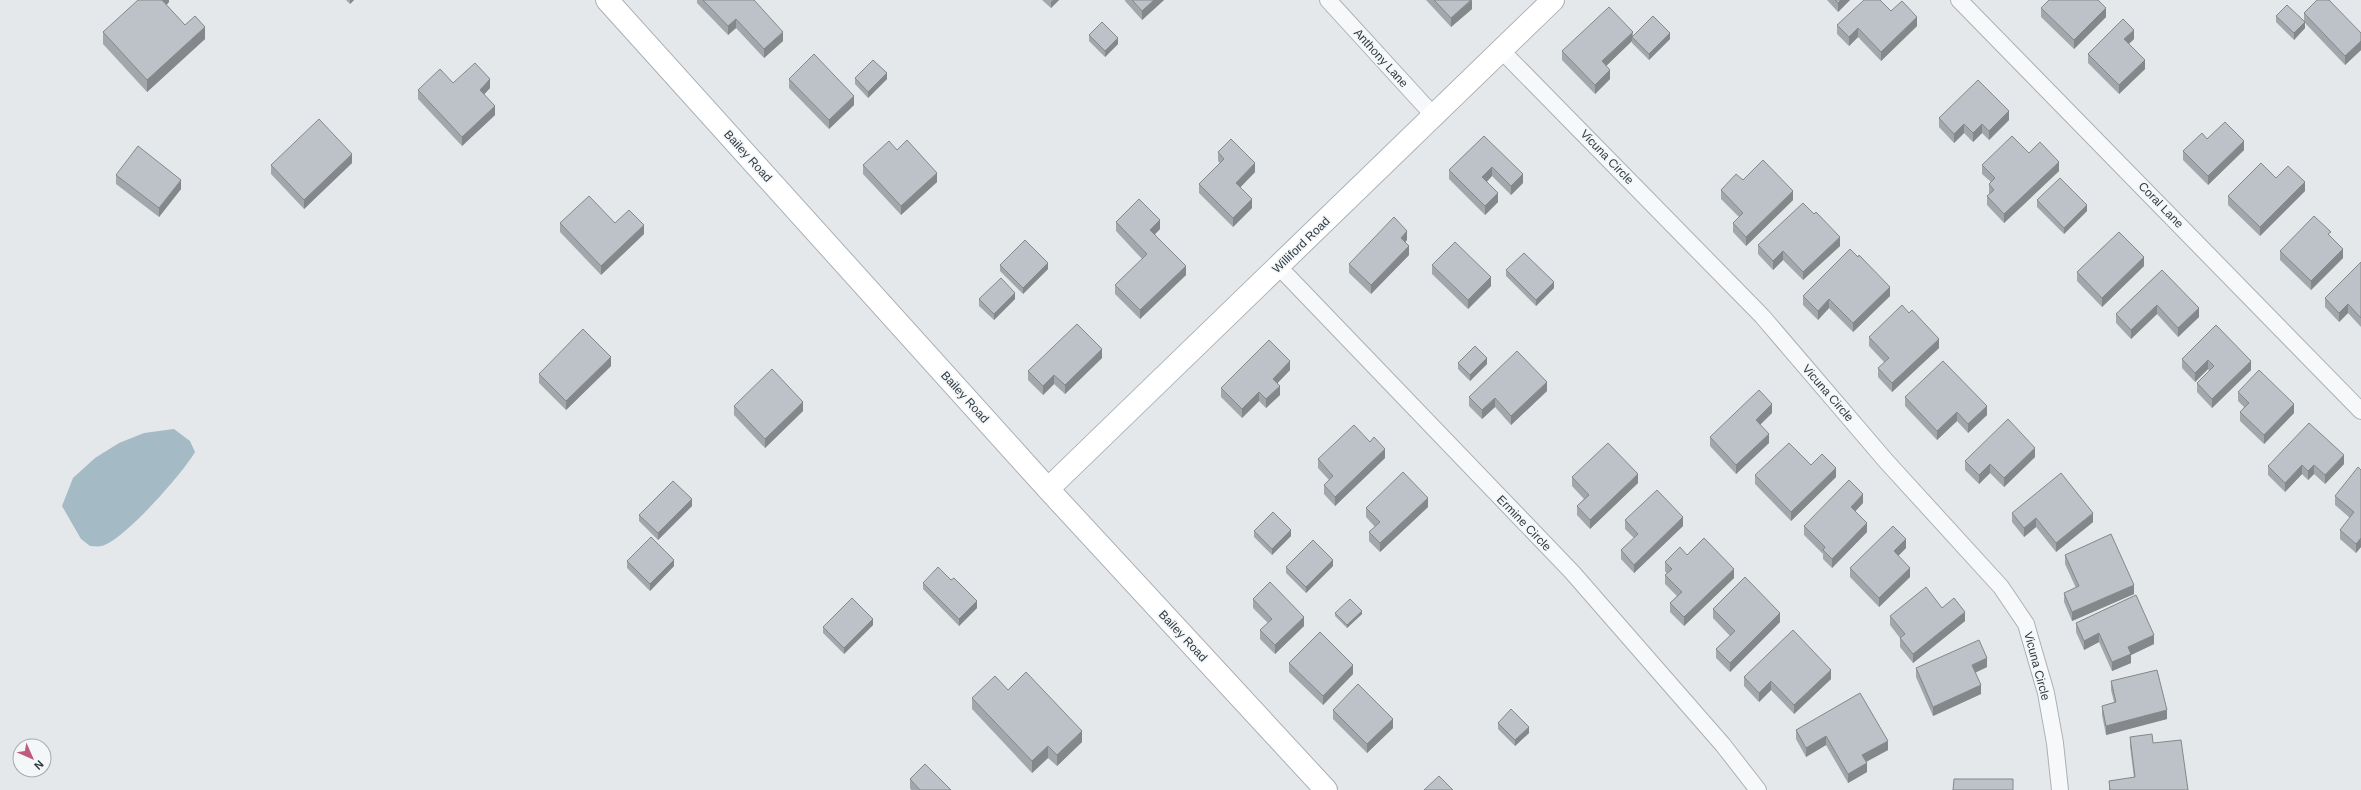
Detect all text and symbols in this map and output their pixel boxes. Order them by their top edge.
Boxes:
street label: Anthony Lane [1351,26,1411,90]
street label: Bailey Road [721,127,775,185]
street label: Vicuna Circle [1577,127,1637,187]
street label: Coral Lane [2136,179,2187,231]
street label: Williford Road [1269,214,1333,276]
street label: Vicuna Circle [1800,362,1857,424]
street label: Bailey Road [938,368,992,426]
street label: Ermine Circle [1494,492,1554,554]
street label: Bailey Road [1156,608,1210,664]
street label: Vicuna Circle [2021,630,2053,702]
north arrow [12,738,52,778]
text: N [32,758,46,772]

